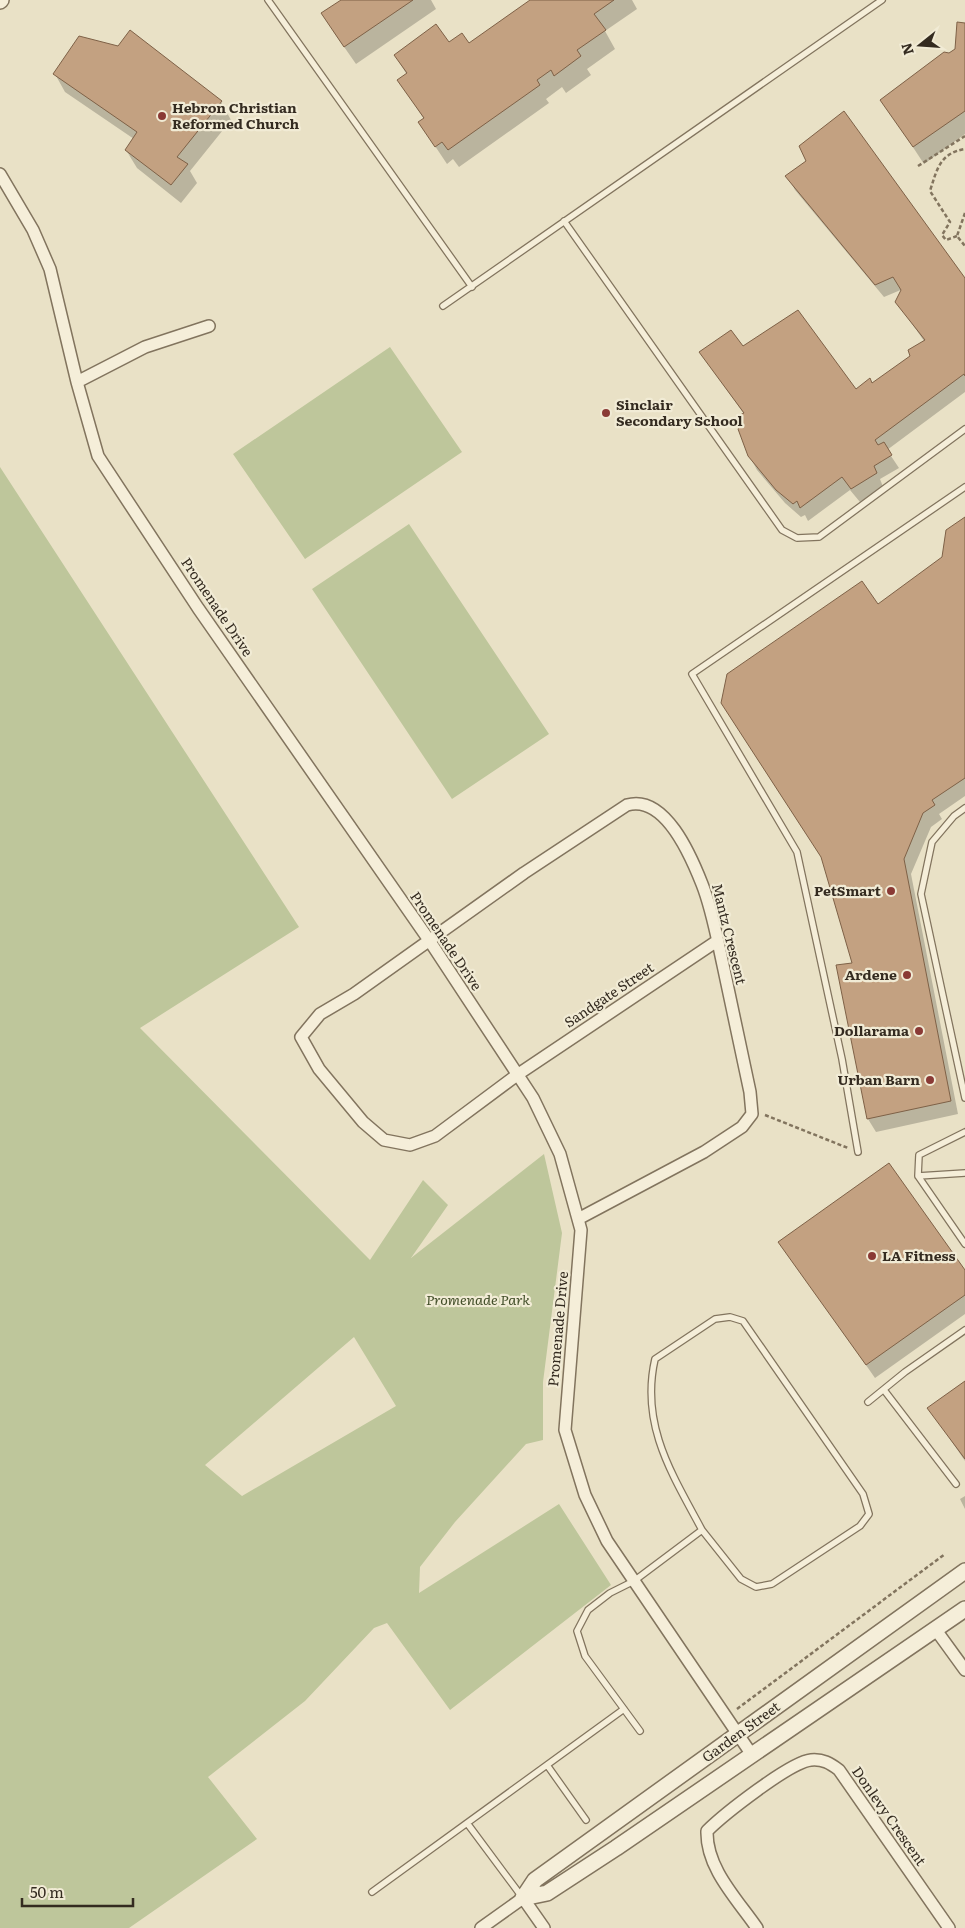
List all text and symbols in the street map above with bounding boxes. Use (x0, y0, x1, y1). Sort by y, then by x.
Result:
north arrow (895, 20, 945, 70)
text: N (895, 40, 918, 58)
place label: Hebron Christian Reformed Church (172, 97, 300, 133)
marker: Hebron Christian Reformed Church (156, 110, 168, 122)
place label: Sinclair Secondary School (616, 394, 743, 430)
marker: Sinclair Secondary School (600, 407, 612, 419)
street label: Promenade Drive (177, 553, 258, 660)
place label: PetSmart (814, 880, 882, 900)
street label: Mantz Crescent (708, 881, 752, 987)
marker: PetSmart (885, 885, 897, 897)
street label: Promenade Drive (406, 887, 487, 994)
street label: Sandgate Street (560, 957, 657, 1032)
place label: Ardene (845, 964, 897, 984)
marker: Ardene (901, 969, 913, 981)
place label: Dollarama (834, 1020, 910, 1040)
marker: Dollarama (913, 1025, 925, 1037)
place label: Urban Barn (838, 1069, 920, 1089)
marker: Urban Barn (924, 1074, 936, 1086)
place label: LA Fitness (882, 1245, 956, 1265)
marker: LA Fitness (866, 1250, 878, 1262)
street label: Promenade Drive (542, 1270, 572, 1387)
park label: Promenade Park (426, 1289, 530, 1309)
street label: Garden Street (697, 1696, 784, 1766)
street label: Donlevy Crescent (848, 1762, 932, 1869)
scale bar (22, 1876, 134, 1908)
text: 50 m (30, 1880, 64, 1903)

